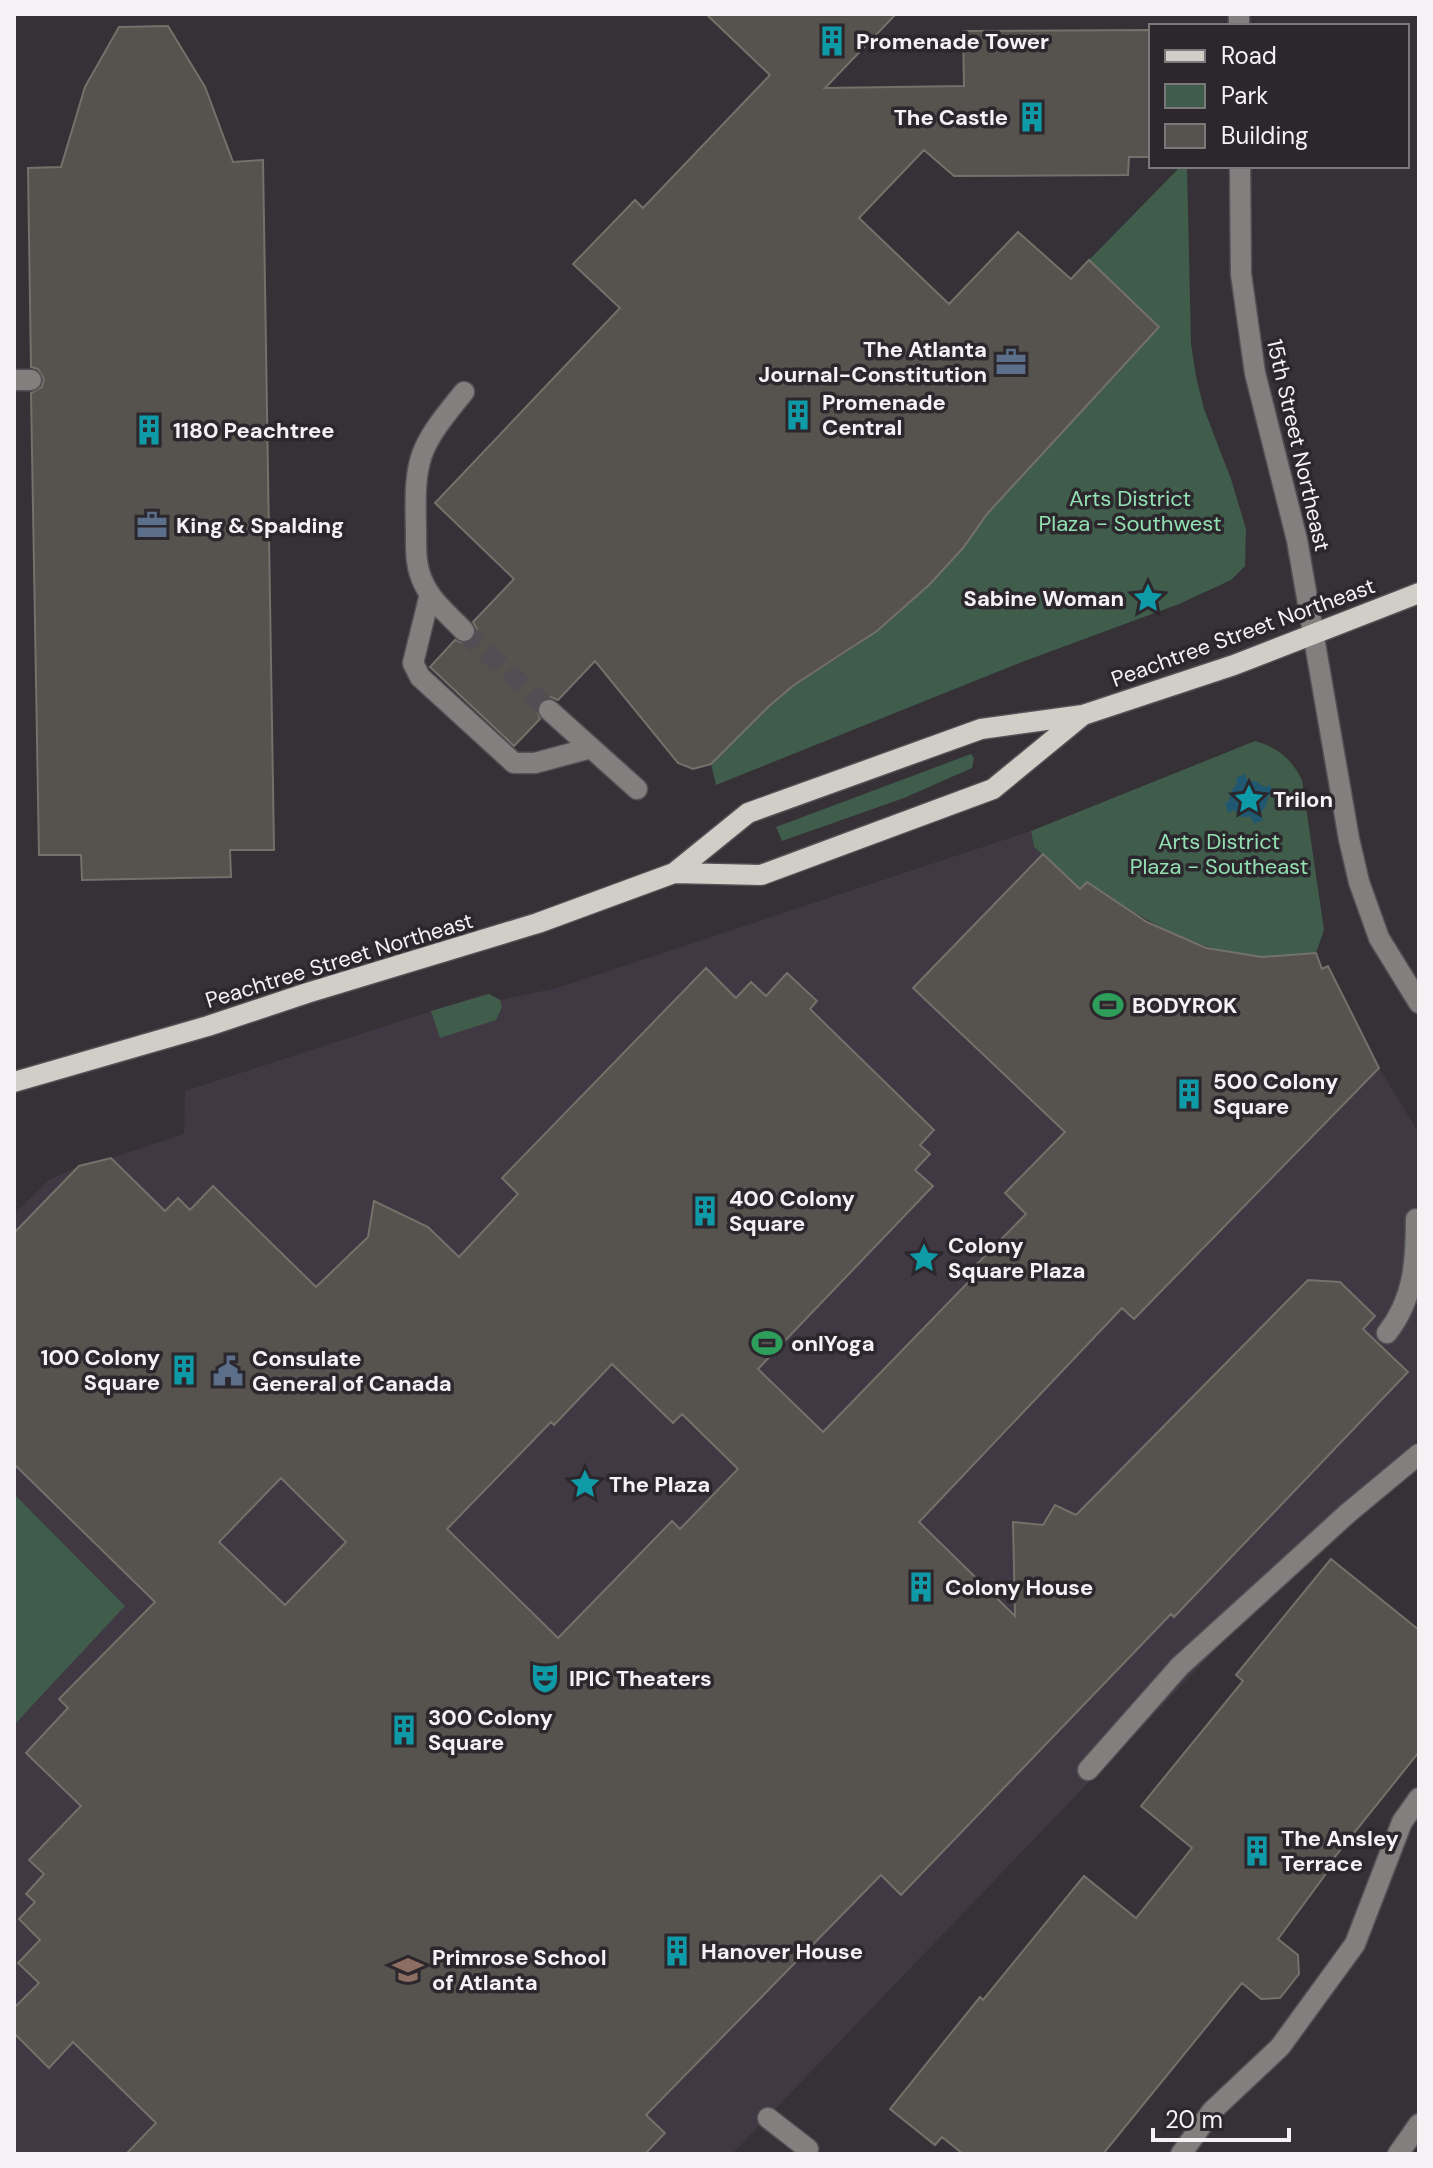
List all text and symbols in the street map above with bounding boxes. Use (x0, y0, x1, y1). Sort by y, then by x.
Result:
building icon: Promenade Tower (815, 24, 849, 58)
legend (1149, 24, 1409, 168)
place label: Promenade Tower (856, 27, 1049, 56)
text: Road (1221, 40, 1277, 71)
text: Park (1221, 80, 1268, 111)
building icon: The Castle (1015, 100, 1049, 134)
place label: The Castle (894, 103, 1008, 132)
text: Building (1221, 120, 1308, 151)
place label: The Atlanta Journal-Constitution (758, 335, 987, 389)
street label: 15th Street Northeast (1260, 336, 1337, 554)
office icon: The Atlanta Journal-Constitution (994, 345, 1028, 379)
place label: Promenade Central (822, 388, 946, 442)
building icon: Promenade Central (781, 398, 815, 432)
building icon: 1180 Peachtree (132, 413, 166, 447)
place label: 1180 Peachtree (173, 416, 335, 445)
park label: Arts District Plaza - Southwest (1038, 484, 1222, 538)
office icon: King & Spalding (135, 508, 169, 542)
place label: King & Spalding (176, 511, 344, 540)
street label: Peachtree Street Northeast (1107, 571, 1379, 694)
place icon: Sabine Woman (1131, 581, 1165, 615)
place label: Sabine Woman (964, 584, 1124, 613)
place icon: Trilon (1232, 782, 1266, 816)
place label: Trilon (1273, 785, 1333, 814)
park label: Arts District Plaza - Southeast (1130, 827, 1308, 881)
street label: Peachtree Street Northeast (202, 906, 477, 1015)
sports icon: BODYROK (1091, 988, 1125, 1022)
place label: BODYROK (1132, 991, 1237, 1020)
place label: 500 Colony Square (1213, 1067, 1338, 1121)
building icon: 500 Colony Square (1172, 1077, 1206, 1111)
place label: 400 Colony Square (729, 1184, 855, 1238)
building icon: 400 Colony Square (688, 1194, 722, 1228)
place label: Colony Square Plaza (948, 1231, 1085, 1285)
place icon: Colony Square Plaza (907, 1241, 941, 1275)
sports icon: onlYoga (750, 1326, 784, 1360)
place label: onlYoga (791, 1329, 875, 1358)
place label: 100 Colony Square (40, 1343, 160, 1397)
place label: Consulate General of Canada (252, 1344, 452, 1398)
building icon: 100 Colony Square (167, 1353, 201, 1387)
public building icon: Consulate General of Canada (211, 1354, 245, 1388)
place icon: The Plaza (568, 1467, 602, 1501)
place label: The Plaza (609, 1470, 710, 1499)
building icon: Colony House (904, 1570, 938, 1604)
place label: Colony House (945, 1573, 1093, 1602)
theatre icon: IPIC Theaters (528, 1661, 562, 1695)
place label: IPIC Theaters (569, 1664, 712, 1693)
place label: 300 Colony Square (428, 1703, 553, 1757)
building icon: 300 Colony Square (387, 1713, 421, 1747)
place label: The Ansley Terrace (1281, 1824, 1399, 1878)
building icon: The Ansley Terrace (1240, 1834, 1274, 1868)
building icon: Hanover House (660, 1934, 694, 1968)
place label: Hanover House (701, 1937, 863, 1966)
place label: Primrose School of Atlanta (432, 1943, 607, 1997)
school or university icon: Primrose School of Atlanta (391, 1953, 425, 1987)
scale bar (1153, 2092, 1289, 2142)
text: 20 m (1165, 2104, 1223, 2135)

